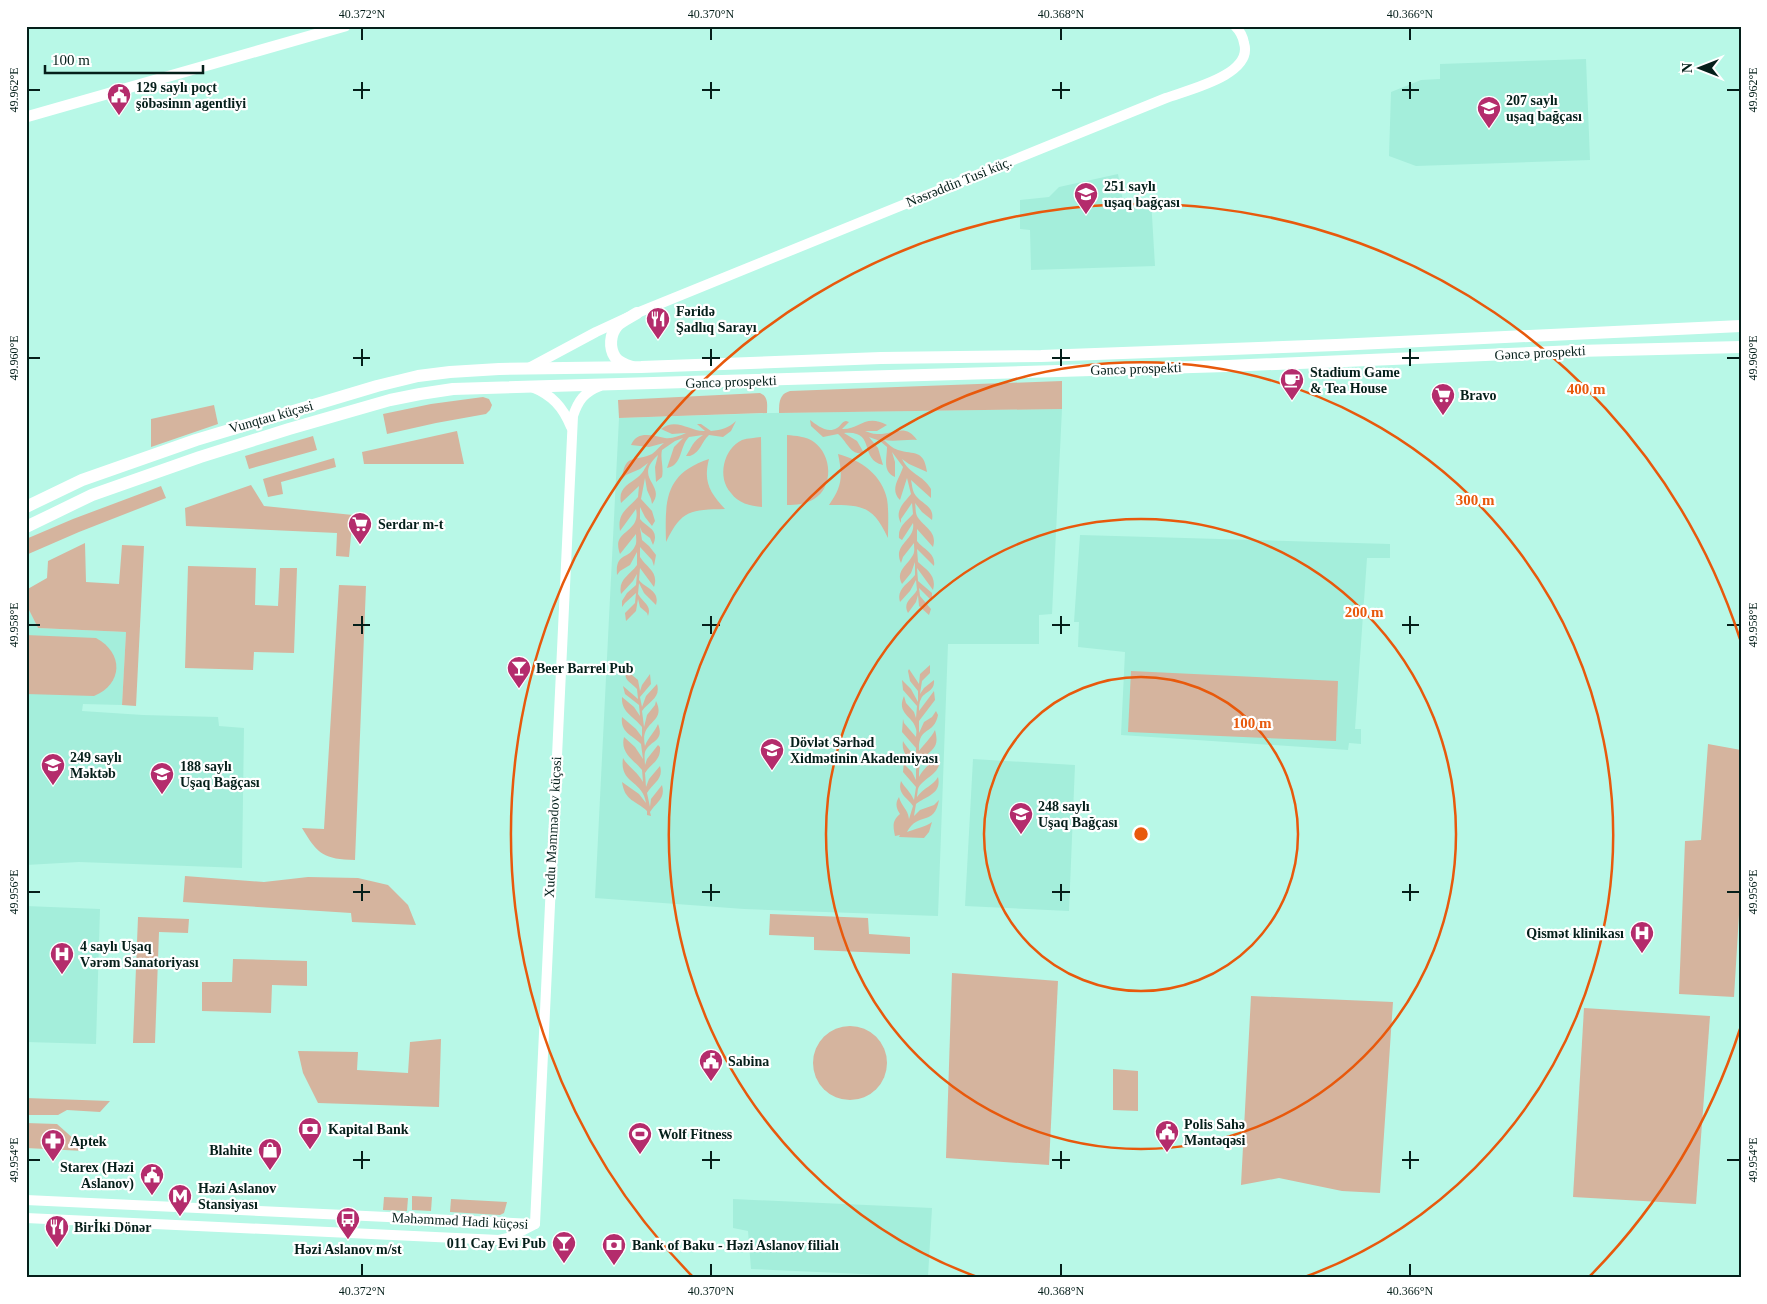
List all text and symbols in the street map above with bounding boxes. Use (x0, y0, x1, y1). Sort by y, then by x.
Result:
text: 40.372°N (339, 7, 386, 21)
text: 40.370°N (688, 7, 735, 21)
text: 40.368°N (1038, 7, 1085, 21)
text: 40.366°N (1387, 7, 1434, 21)
scale bar (45, 42, 202, 74)
north arrow (1674, 42, 1724, 92)
text: 100 m (52, 52, 90, 68)
text: N (1680, 63, 1695, 73)
text: 49.962°E (7, 67, 21, 113)
text: 49.962°E (1746, 67, 1760, 113)
place label: 129 saylı poçt şöbəsinın agentliyi (136, 80, 246, 111)
public building icon: 129 saylı poçt şöbəsinın agentliyi (106, 82, 132, 116)
place label: 207 saylı uşaq bağçası (1506, 93, 1582, 124)
school or university icon: 207 saylı uşaq bağçası (1476, 95, 1502, 129)
street label: Nəsrəddin Tusi küç. (904, 154, 1014, 210)
place label: 251 saylı uşaq bağçası (1104, 179, 1180, 210)
school or university icon: 251 saylı uşaq bağçası (1073, 181, 1099, 215)
place label: Fəridə Şadlıq Sarayı (676, 304, 757, 335)
restaurant icon: Fəridə Şadlıq Sarayı (645, 306, 671, 340)
text: 49.960°E (7, 335, 21, 381)
text: 49.960°E (1746, 335, 1760, 381)
street label: Gəncə prospekti (1494, 343, 1586, 363)
street label: Gəncə prospekti (1090, 360, 1182, 378)
place label: Stadium Game & Tea House (1310, 365, 1400, 396)
cafe icon: Stadium Game & Tea House (1279, 367, 1305, 401)
street label: Gəncə prospekti (685, 373, 777, 391)
text: 400 m (1567, 381, 1606, 397)
supermarket icon: Bravo (1430, 382, 1456, 416)
place label: Bravo (1460, 388, 1497, 403)
street label: Vunqtau küçəsi (227, 398, 315, 436)
text: 300 m (1456, 492, 1495, 508)
supermarket icon: Serdar m-t (347, 511, 373, 545)
place label: Serdar m-t (378, 517, 444, 532)
text: 49.958°E (7, 602, 21, 648)
text: 49.958°E (1746, 602, 1760, 648)
text: 200 m (1345, 604, 1384, 620)
bar icon: Beer Barrel Pub (506, 655, 532, 689)
place label: Beer Barrel Pub (536, 661, 634, 676)
text: 100 m (1233, 715, 1272, 731)
place label: Dövlət Sərhəd Xidmətinin Akademiyası (790, 735, 938, 766)
school or university icon: Dövlət Sərhəd Xidmətinin Akademiyası (759, 737, 785, 771)
place label: 249 saylı Məktəb (70, 750, 122, 781)
school or university icon: 249 saylı Məktəb (40, 752, 66, 786)
street label: Xudu Məmmədov küçəsi (542, 756, 564, 898)
place label: 188 saylı Uşaq Bağçası (180, 759, 260, 790)
school or university icon: 188 saylı Uşaq Bağçası (149, 761, 175, 795)
place label: 248 saylı Uşaq Bağçası (1038, 799, 1118, 830)
school or university icon: 248 saylı Uşaq Bağçası (1008, 801, 1034, 835)
centre of rings (1132, 825, 1150, 843)
text: 49.956°E (7, 869, 21, 915)
text: 49.956°E (1746, 869, 1760, 915)
hospital icon: Qismət klinikası (1629, 920, 1655, 954)
place label: Qismət klinikası (1526, 926, 1624, 941)
place label: 4 saylı Uşaq Vərəm Sanatoriyası (80, 939, 199, 970)
hospital icon: 4 saylı Uşaq Vərəm Sanatoriyası (49, 941, 75, 975)
public building icon: Sabina (698, 1048, 724, 1082)
place label: Sabina (728, 1054, 769, 1069)
bank icon: Kapital Bank (297, 1116, 323, 1150)
place label: Polis Sahə Məntəqəsi (1184, 1117, 1246, 1148)
public building icon: Polis Sahə Məntəqəsi (1154, 1119, 1180, 1153)
sports icon: Wolf Fitness (627, 1121, 653, 1155)
place label: Kapital Bank (328, 1122, 409, 1137)
place label: Wolf Fitness (658, 1127, 733, 1142)
pharmacy icon: Aptek (40, 1128, 66, 1162)
place label: Aptek (70, 1134, 107, 1149)
text: 49.954°E (7, 1137, 21, 1183)
shop icon: Blahite (257, 1137, 283, 1171)
text: 49.954°E (1746, 1137, 1760, 1183)
place label: Blahite (209, 1143, 252, 1158)
place label: Starex (Həzi Aslanov) (60, 1160, 134, 1192)
public building icon: Starex (Həzi Aslanov) (139, 1162, 165, 1196)
place label: Həzi Aslanov Stansiyası (198, 1181, 276, 1212)
metro station icon: Həzi Aslanov Stansiyası (167, 1183, 193, 1217)
bus stop icon: Həzi Aslanov m/st (335, 1206, 361, 1240)
street label: Məhəmməd Hadi küçəsi (391, 1210, 529, 1232)
restaurant icon: Birİki Dönər (44, 1214, 70, 1248)
place label: Birİki Dönər (74, 1219, 151, 1235)
bar icon: 011 Cay Evi Pub (551, 1230, 577, 1264)
bank icon: Bank of Baku - Həzi Aslanov filialı (601, 1232, 627, 1266)
place label: 011 Cay Evi Pub (447, 1236, 546, 1251)
place label: Bank of Baku - Həzi Aslanov filialı (632, 1238, 839, 1253)
place label: Həzi Aslanov m/st (294, 1242, 402, 1257)
text: 40.372°N (339, 1284, 386, 1298)
text: 40.370°N (688, 1284, 735, 1298)
text: 40.368°N (1038, 1284, 1085, 1298)
text: 40.366°N (1387, 1284, 1434, 1298)

